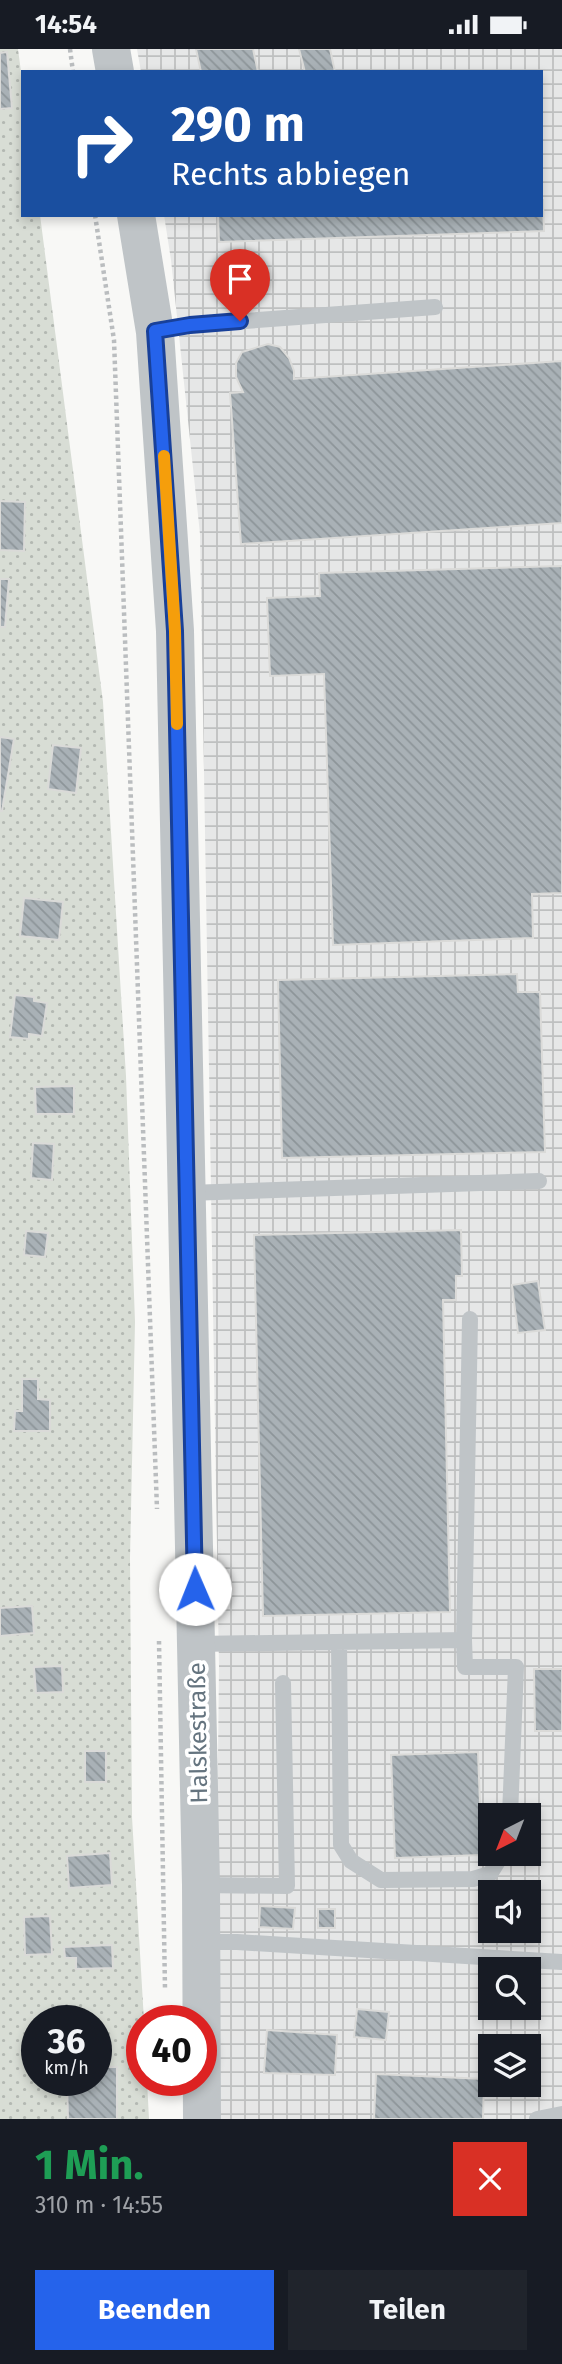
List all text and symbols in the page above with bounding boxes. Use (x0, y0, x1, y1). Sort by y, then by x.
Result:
text: 14:54 (35, 9, 97, 40)
text: 290 m (171, 95, 305, 154)
icon: right (56, 98, 147, 189)
text: Rechts abbiegen (171, 155, 411, 193)
pin (210, 249, 270, 321)
icon: arrive (221, 260, 259, 298)
position arrow (158, 1552, 232, 1626)
street label: Halskestraße (183, 1662, 213, 1804)
north arrow (478, 1803, 541, 1865)
map controls (478, 1803, 541, 2097)
button: sound (478, 1880, 541, 1943)
button: search (478, 1957, 541, 2020)
speed limit sign: 40 (126, 2005, 217, 2096)
text: 36 (48, 2020, 85, 2062)
button: layers (478, 2034, 541, 2097)
text: km/h (44, 2057, 89, 2079)
text: 1 Min. (35, 2140, 144, 2190)
button: close (453, 2142, 527, 2216)
text: 310 m · 14:55 (35, 2191, 163, 2219)
button: Beenden (35, 2270, 274, 2350)
button: Teilen (288, 2270, 527, 2350)

